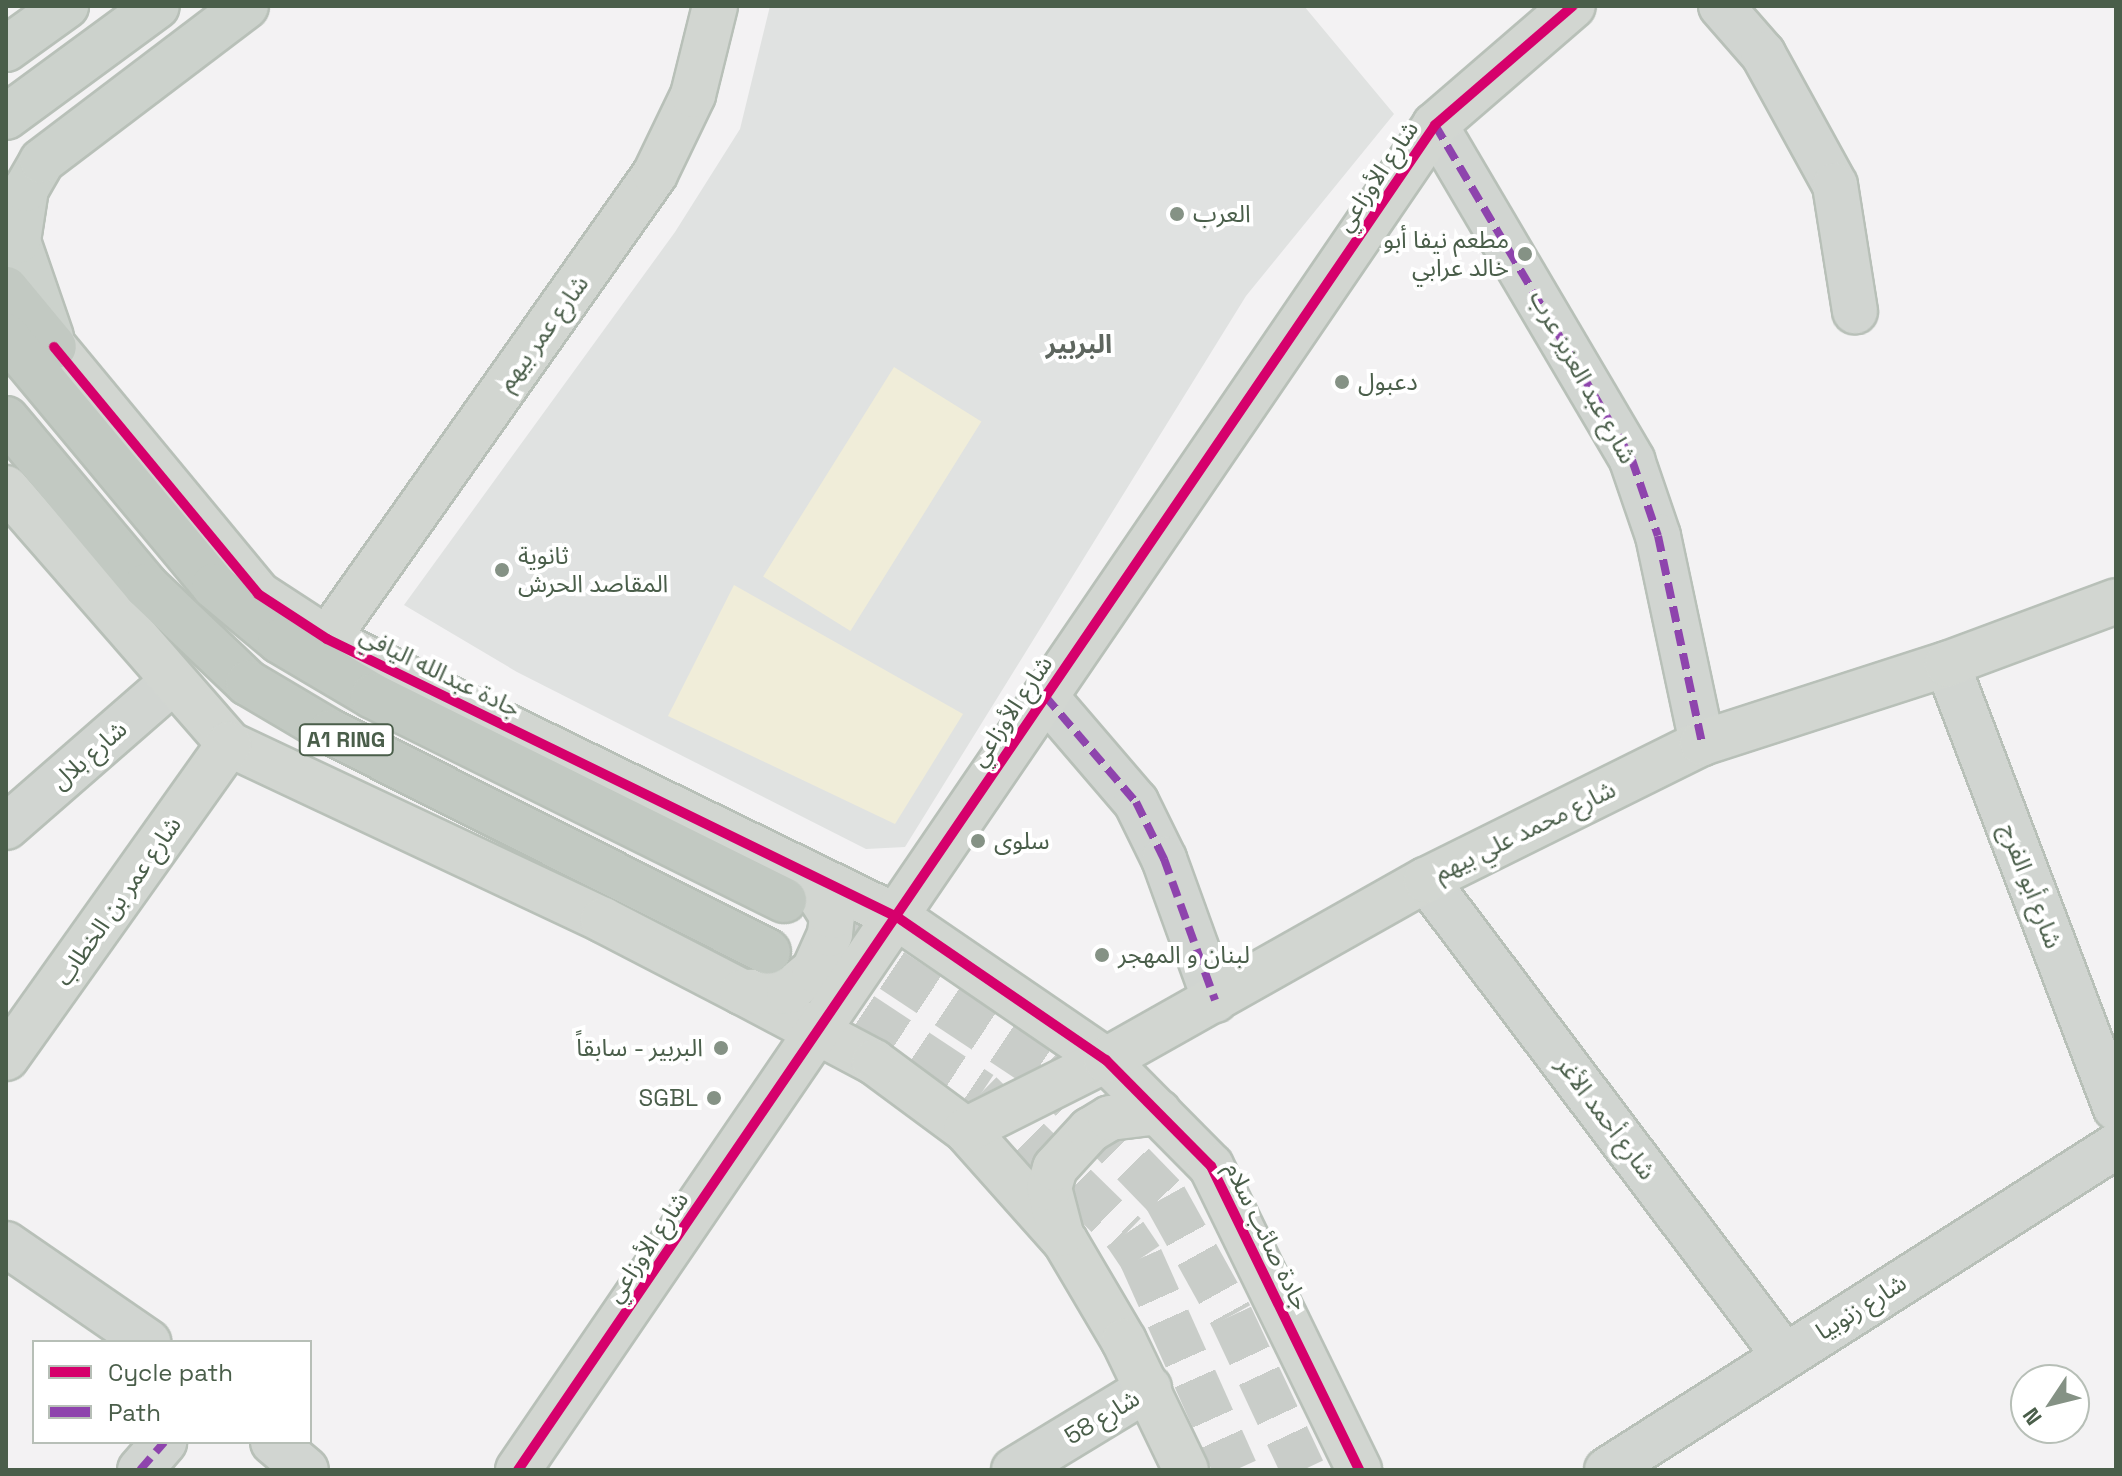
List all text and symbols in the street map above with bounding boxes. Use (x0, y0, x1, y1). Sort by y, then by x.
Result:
street label: شارع الأوزاعي (1330, 115, 1424, 237)
place label: العرب (1193, 200, 1251, 228)
marker: العرب (1168, 205, 1186, 223)
place label: مطعم نيفا أبو خالد عرابي (1383, 226, 1509, 282)
marker: مطعم نيفا أبو خالد عرابي (1516, 245, 1534, 263)
street label: شارع عمر بيهم (491, 270, 595, 396)
street label: شارع عبد العزيز عرب (1523, 285, 1643, 469)
district label: البربير (1046, 329, 1112, 361)
place label: دعبول (1358, 368, 1418, 396)
marker: دعبول (1333, 373, 1351, 391)
place label: ثانوية المقاصد الحرش (518, 542, 668, 598)
marker: ثانوية المقاصد الحرش (493, 561, 511, 579)
street label: جادة عبدالله اليافي (355, 621, 525, 723)
street label: شارع الأوزاعي (964, 650, 1058, 772)
street label: شارع بلال (45, 714, 133, 796)
road number: A1 RING (298, 722, 394, 758)
street label: شارع محمد علي بيهم (1430, 775, 1620, 887)
street label: شارع عمر بن الخطاب (49, 811, 187, 991)
street label: شارع أبو الفرج (1994, 820, 2068, 952)
place label: سلوى (994, 827, 1050, 855)
marker: سلوى (969, 832, 987, 850)
place label: لبنان و المهجر (1118, 941, 1250, 969)
marker: لبنان و المهجر (1093, 946, 1111, 964)
place label: البربير - سابقاً (575, 1034, 703, 1062)
marker: البربير - سابقاً (710, 1037, 732, 1059)
street label: شارع أحمد الأغر (1550, 1051, 1662, 1185)
place label: SGBL (638, 1084, 698, 1112)
marker: SGBL (705, 1089, 723, 1107)
street label: جادة صائب سلام (1219, 1157, 1315, 1315)
street label: شارع الأوزاعي (600, 1186, 694, 1308)
street label: شارع زنوبيا (1810, 1268, 1912, 1346)
legend (32, 1340, 312, 1444)
text: Cycle path (108, 1357, 233, 1388)
north arrow (2010, 1364, 2090, 1444)
street label: شارع 58 (1059, 1383, 1145, 1451)
text: Path (108, 1397, 161, 1428)
text: N (2016, 1403, 2048, 1431)

